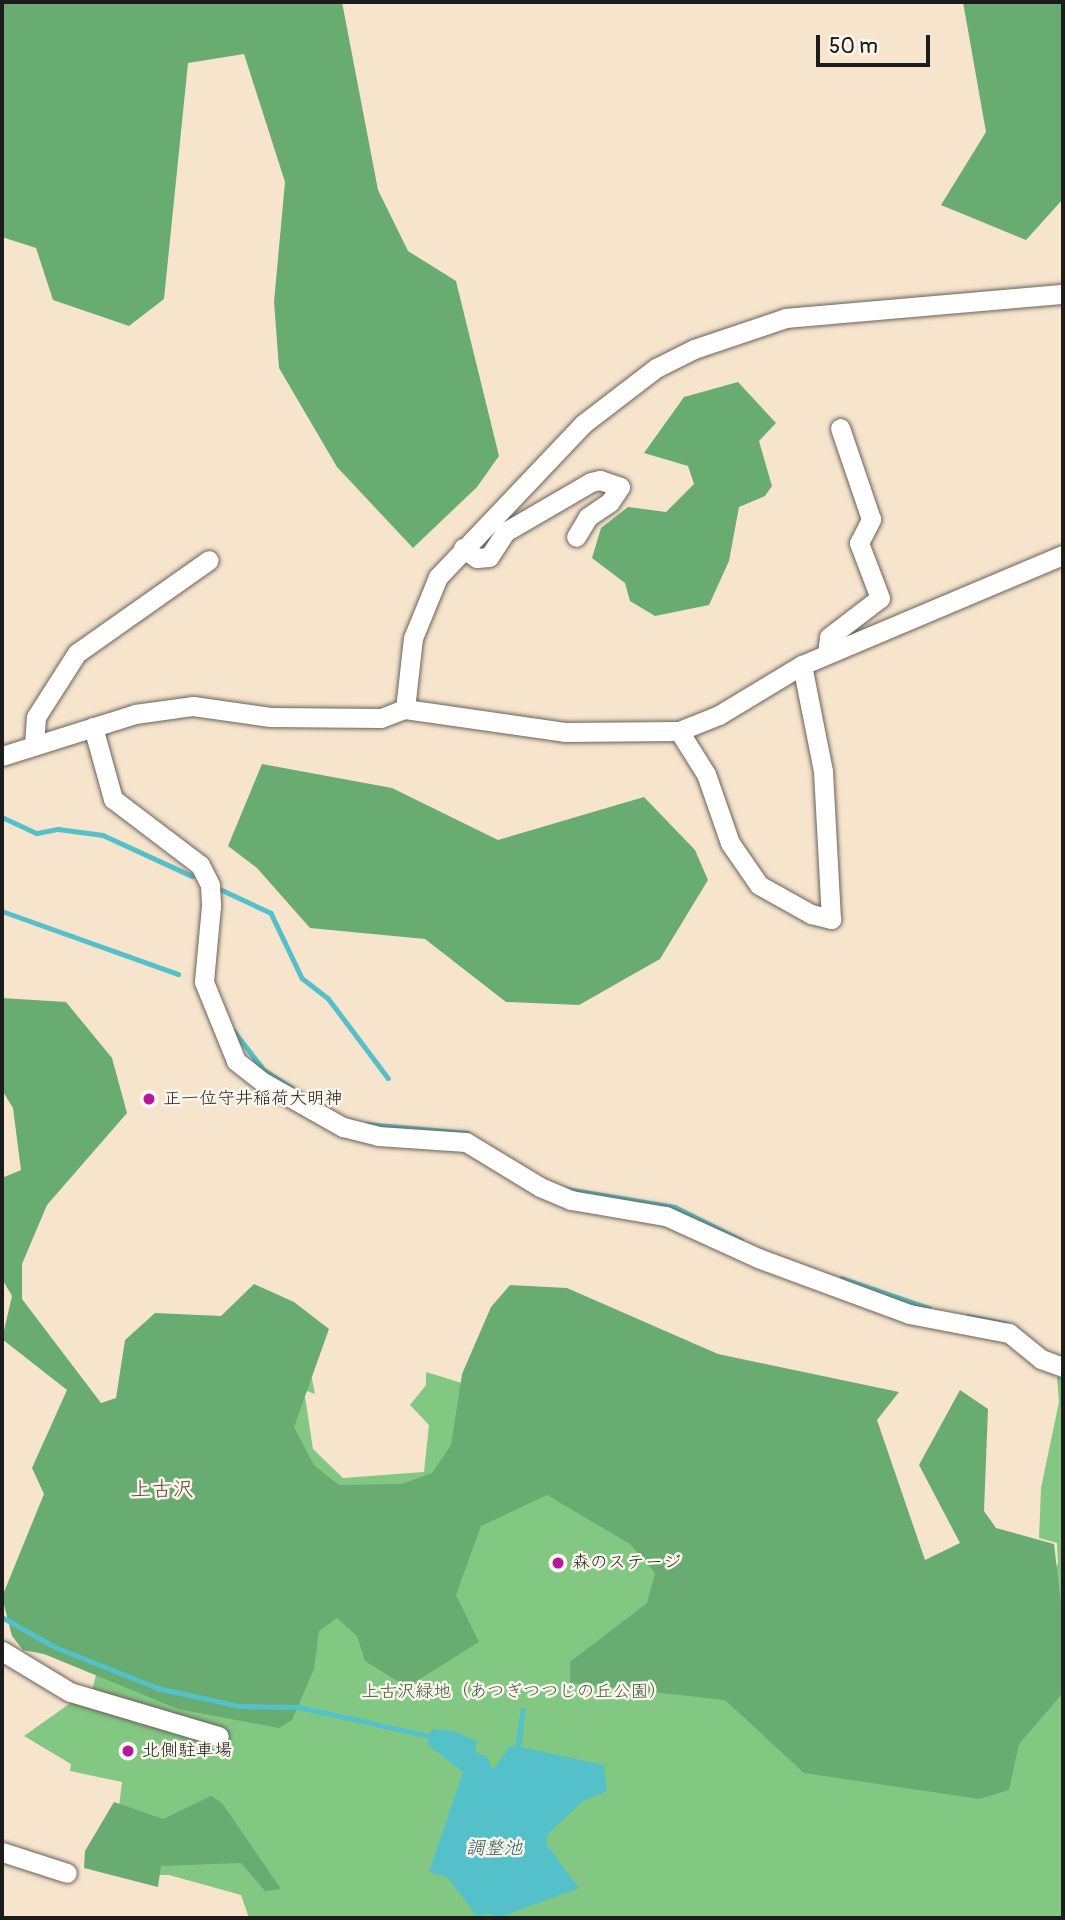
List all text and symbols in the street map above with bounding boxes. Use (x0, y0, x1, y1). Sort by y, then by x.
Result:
scale bar (820, 21, 934, 65)
text: 50 m (829, 33, 878, 60)
place label: 正一位守井稲荷大明神 (163, 1088, 343, 1110)
marker: 正一位守井稲荷大明神 (141, 1091, 157, 1107)
district label: 上古沢 (131, 1477, 193, 1503)
place label: 森のステージ (572, 1552, 680, 1574)
marker: 森のステージ (550, 1555, 566, 1571)
park label: 上古沢緑地（あつぎつつじの丘公園） (361, 1681, 667, 1703)
place label: 北側駐車場 (142, 1740, 232, 1762)
marker: 北側駐車場 (120, 1743, 136, 1759)
water label: 調整池 (466, 1838, 522, 1860)

